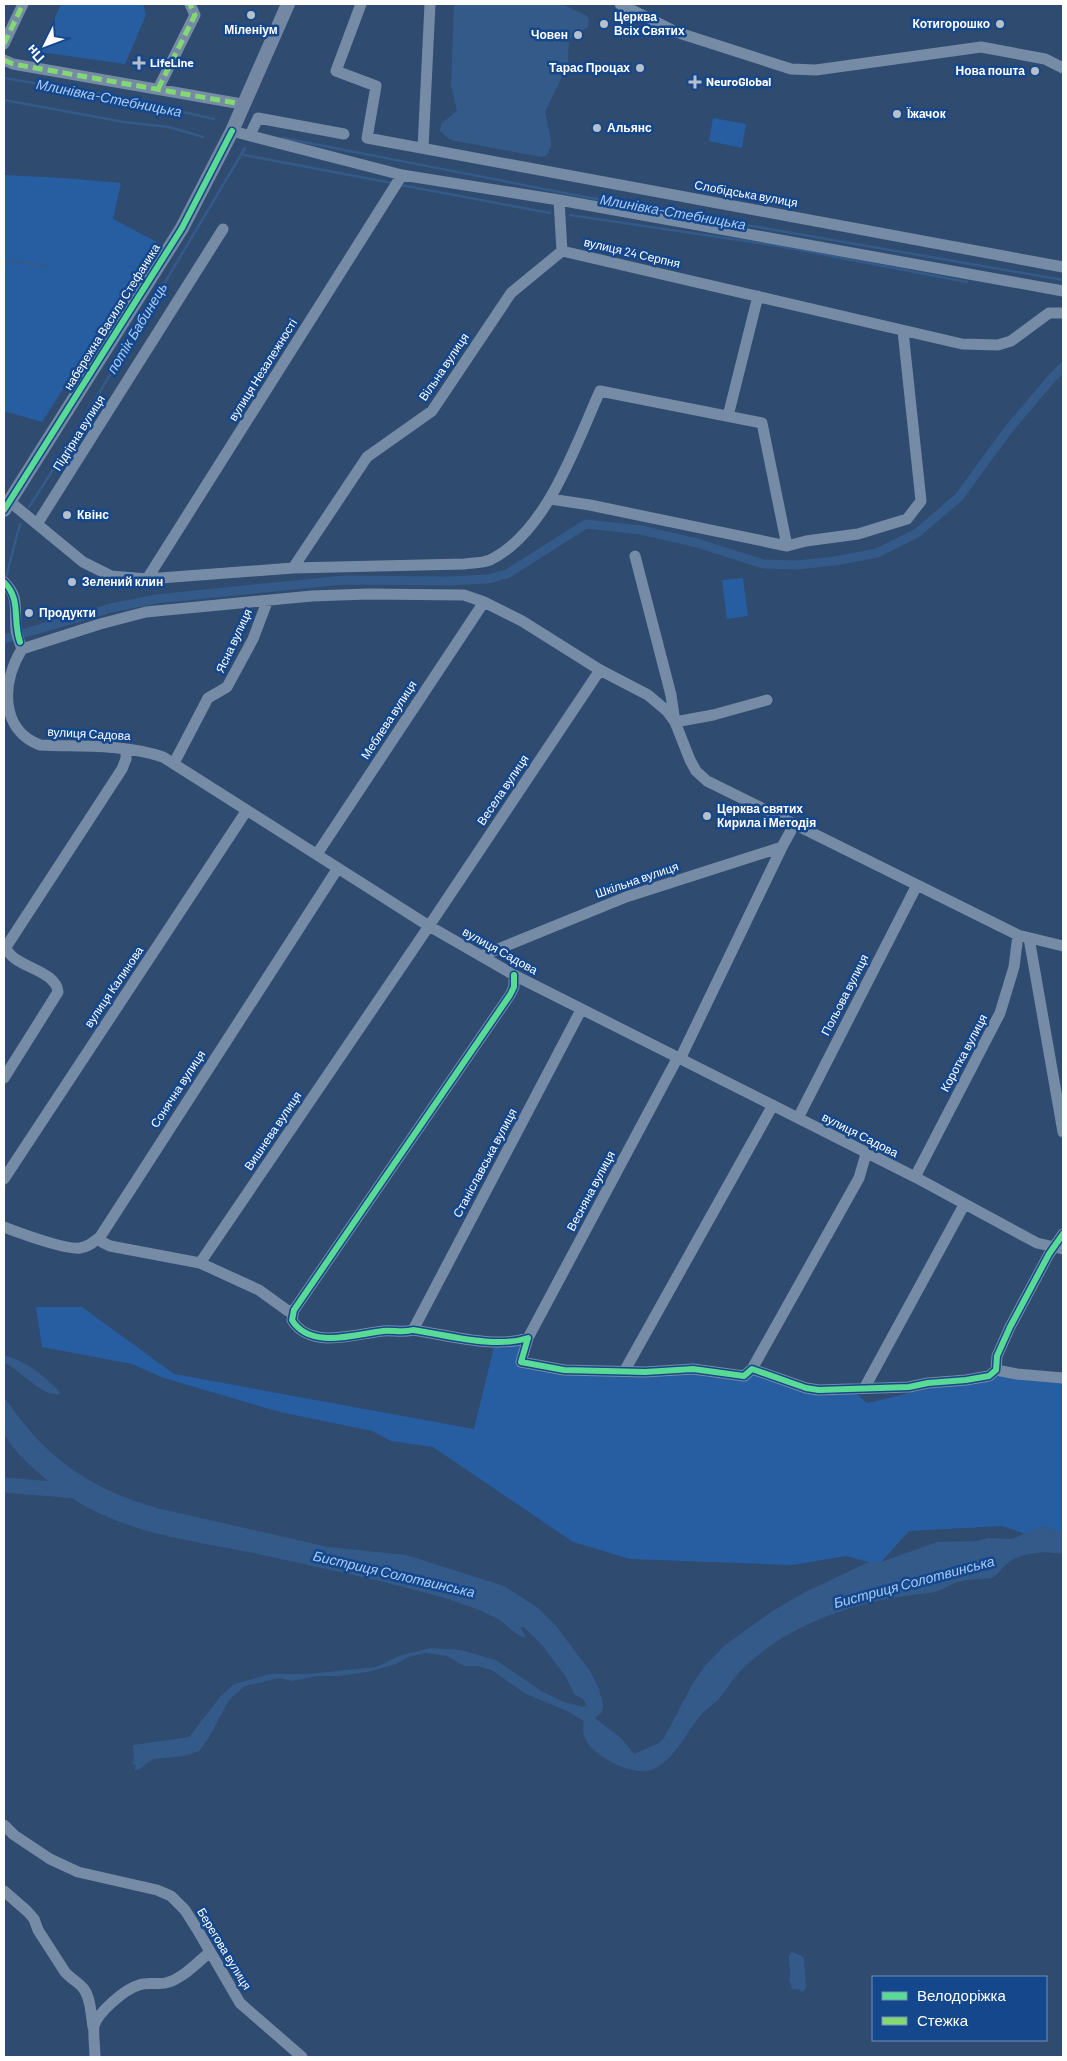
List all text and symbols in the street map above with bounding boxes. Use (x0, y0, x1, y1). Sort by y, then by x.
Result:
marker: Міленіум (245, 9, 257, 21)
place label: Церква Всіх Святих (614, 9, 685, 37)
place label: Котигорошко (912, 16, 990, 31)
marker: Церква Всіх Святих (598, 18, 610, 30)
marker: Котигорошко (994, 18, 1006, 30)
north arrow (20, 20, 70, 70)
place label: Міленіум (224, 22, 278, 37)
place label: Човен (531, 27, 568, 41)
marker: Човен (572, 29, 584, 41)
text: Пн (22, 41, 47, 67)
place label: LifeLine (150, 55, 194, 69)
marker: LifeLine (132, 56, 146, 70)
place label: Тарас Процах (549, 60, 630, 75)
marker: Тарас Процах (634, 62, 646, 74)
place label: Нова пошта (956, 63, 1025, 77)
marker: Нова пошта (1029, 65, 1041, 77)
place label: NeuroGlobal (706, 74, 771, 88)
water label: Млинівка-Стебницька (35, 75, 184, 120)
marker: NeuroGlobal (688, 75, 702, 89)
place label: Їжачок (906, 106, 947, 120)
marker: Їжачок (891, 108, 903, 120)
place label: Альянс (607, 120, 652, 134)
marker: Альянс (591, 122, 603, 134)
street label: Слобідська вулиця (693, 177, 799, 210)
water label: Млинівка-Стебницька (599, 190, 748, 233)
street label: вулиця 24 Серпня (582, 234, 682, 271)
street label: набережна Василя Стефаника (60, 241, 163, 393)
water label: потік Бабинець (103, 279, 170, 376)
street label: вулиця Незалежності (225, 316, 300, 424)
street label: Вільна вулиця (415, 330, 472, 403)
street label: Підгірна вулиця (49, 392, 108, 473)
place label: Квінс (77, 507, 109, 521)
marker: Квінс (61, 509, 73, 521)
place label: Зелений клин (82, 574, 163, 588)
marker: Зелений клин (66, 576, 78, 588)
place label: Продукти (39, 605, 96, 620)
street label: Ясна вулиця (212, 606, 255, 675)
marker: Продукти (23, 607, 35, 619)
street label: Меблева вулиця (358, 678, 420, 762)
street label: вулиця Садова (47, 724, 131, 743)
street label: Весела вулиця (473, 752, 532, 828)
place label: Церква святих Кирила і Методія (717, 801, 816, 830)
marker: Церква святих Кирила і Методія (701, 810, 713, 822)
street label: Шкільна вулиця (593, 858, 680, 901)
street label: вулиця Садова (460, 924, 541, 977)
street label: вулиця Калинова (81, 943, 147, 1030)
street label: Польова вулиця (818, 952, 871, 1038)
street label: Коротка вулиця (937, 1011, 990, 1094)
street label: Сонячна вулиця (147, 1047, 208, 1130)
street label: Вишнева вулиця (241, 1088, 304, 1173)
street label: Станіславська вулиця (449, 1106, 520, 1220)
street label: вулиця Садова (820, 1109, 901, 1160)
street label: Весняна вулиця (563, 1148, 618, 1233)
water label: Бистриця Солотвинська (311, 1547, 477, 1600)
water label: Бистриця Солотвинська (832, 1552, 996, 1611)
street label: Берегова вулиця (194, 1905, 255, 1992)
legend (872, 1976, 1047, 2041)
text: Велодоріжка (917, 1986, 1006, 2004)
text: Стежка (917, 2011, 969, 2029)

